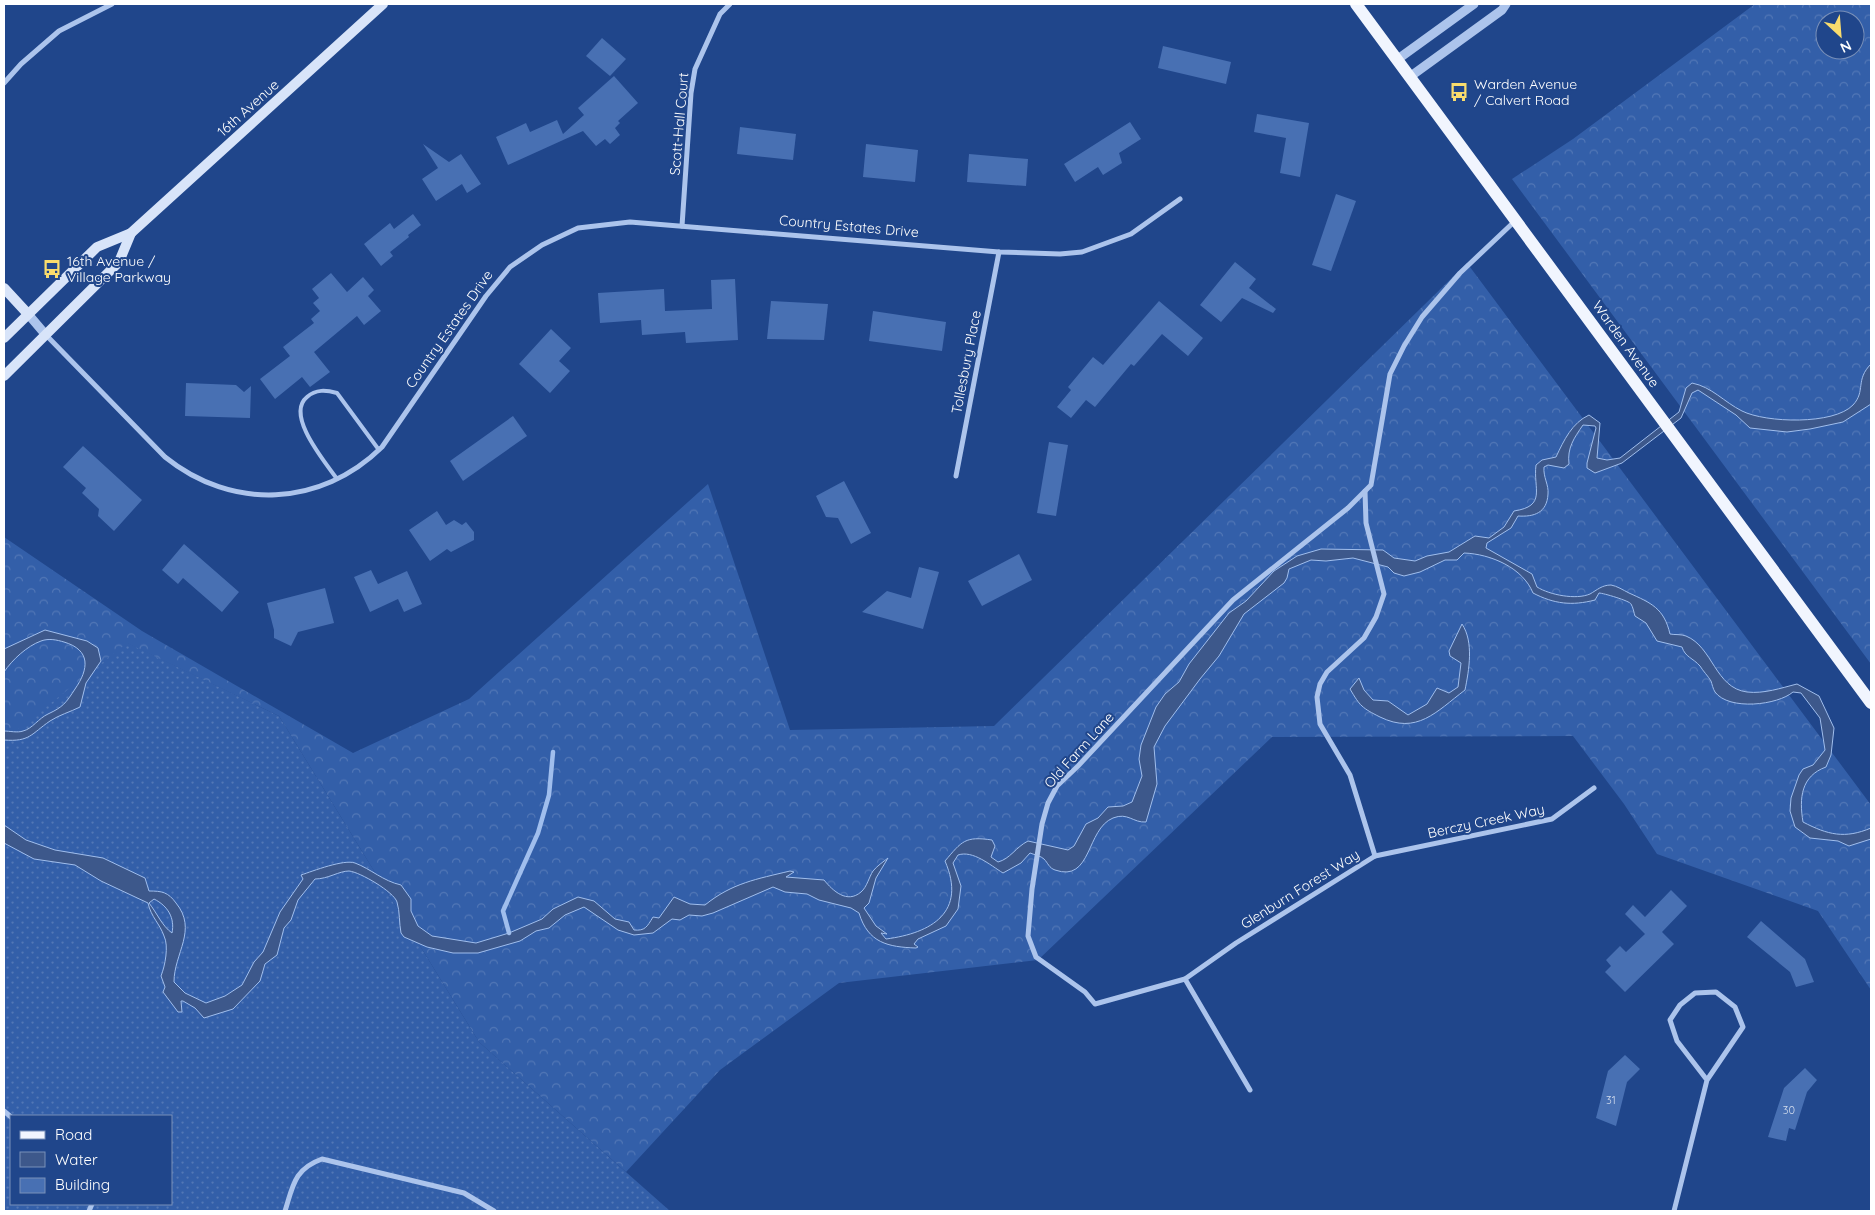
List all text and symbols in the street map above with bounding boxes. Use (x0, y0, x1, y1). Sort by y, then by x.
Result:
north arrow (1815, 10, 1865, 60)
text: N (1837, 36, 1854, 57)
street label: Scott-Hall Court (666, 72, 692, 176)
street label: 16th Avenue (213, 75, 283, 140)
place label: Warden Avenue / Calvert Road (1474, 75, 1577, 109)
bus stop icon: Warden Avenue / Calvert Road (1448, 81, 1470, 103)
street label: Country Estates Drive (778, 211, 920, 241)
place label: 16th Avenue / Village Parkway (67, 252, 171, 286)
bus stop icon: 16th Avenue / Village Parkway (41, 258, 63, 280)
street label: Country Estates Drive (401, 266, 497, 392)
street label: Warden Avenue (1588, 297, 1664, 391)
street label: Tollesbury Place (947, 309, 985, 415)
street label: Old Farm Lane (1040, 708, 1118, 792)
street label: Berczy Creek Way (1426, 800, 1546, 842)
street label: Glenburn Forest Way (1237, 845, 1363, 933)
house number: 31 (1606, 1093, 1616, 1107)
house number: 30 (1783, 1103, 1795, 1117)
legend (10, 1115, 172, 1205)
text: Road (55, 1125, 92, 1144)
text: Water (55, 1150, 98, 1169)
text: Building (55, 1175, 110, 1194)

